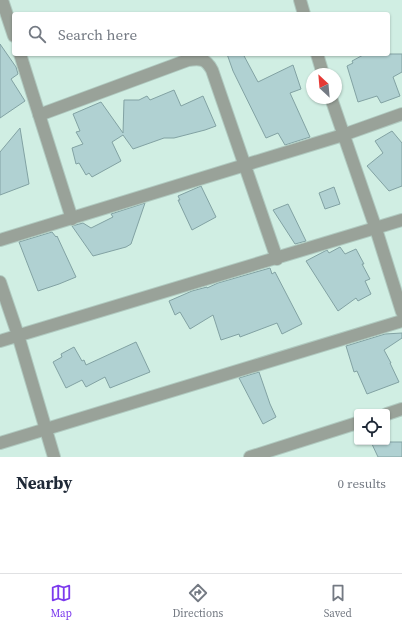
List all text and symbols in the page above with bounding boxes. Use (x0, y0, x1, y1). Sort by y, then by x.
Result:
search box (12, 12, 390, 56)
icon: search (26, 23, 48, 45)
text: Search here (58, 24, 137, 45)
north arrow (306, 68, 342, 104)
map controls (354, 409, 390, 445)
button: locate (354, 409, 390, 445)
text: Nearby (16, 471, 72, 495)
text: 0 results (338, 475, 386, 492)
tab: Map (50, 582, 72, 621)
tab: Directions (172, 582, 223, 621)
tab: Saved (324, 582, 352, 621)

